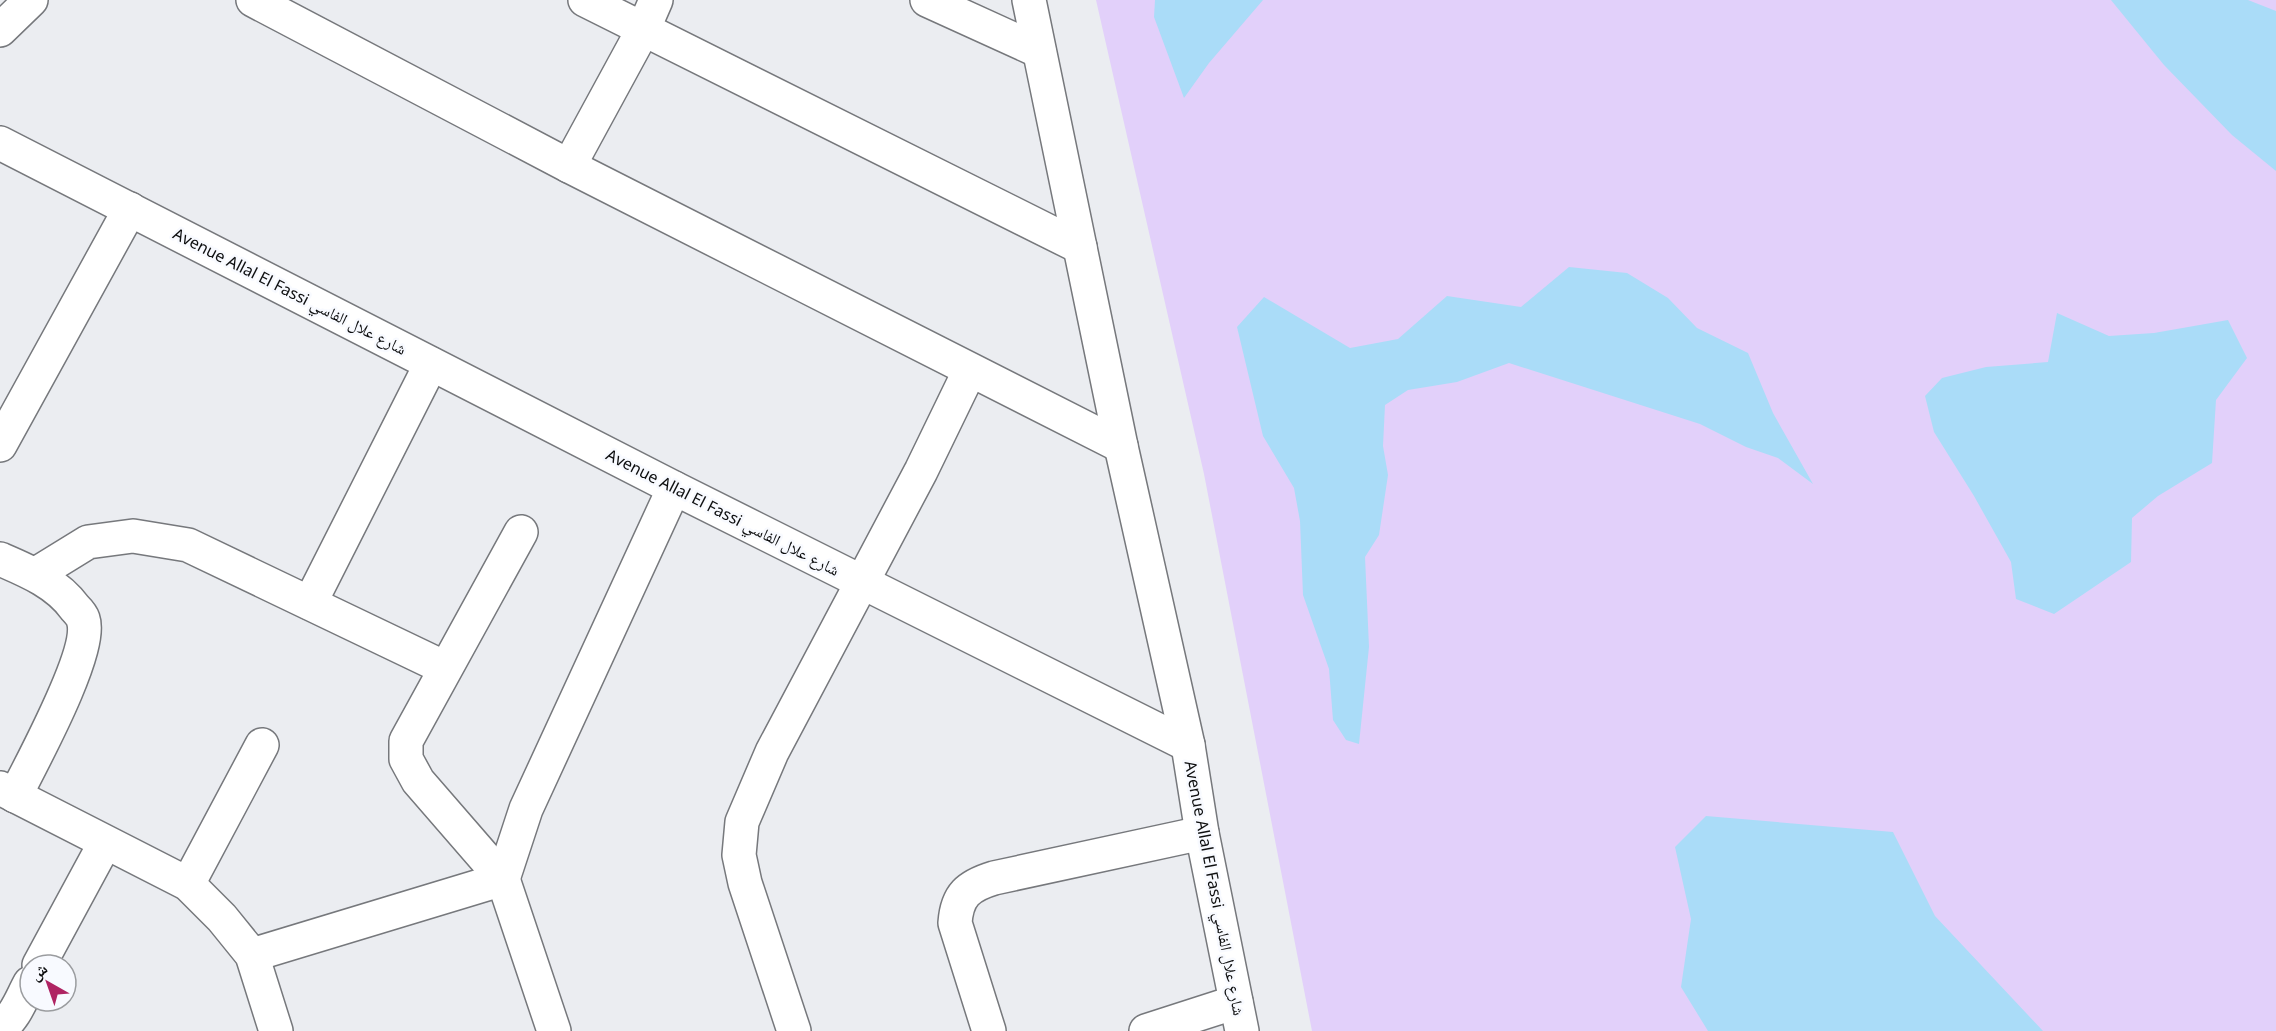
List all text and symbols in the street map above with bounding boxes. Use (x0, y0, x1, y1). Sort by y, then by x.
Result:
street label: Avenue Allal El Fassi شارع علال الفاسي (169, 222, 410, 361)
street label: Avenue Allal El Fassi شارع علال الفاسي (602, 443, 843, 582)
street label: Avenue Allal El Fassi شارع علال الفاسي (1177, 759, 1251, 1018)
north arrow (18, 953, 78, 1013)
text: ش (25, 958, 52, 985)

